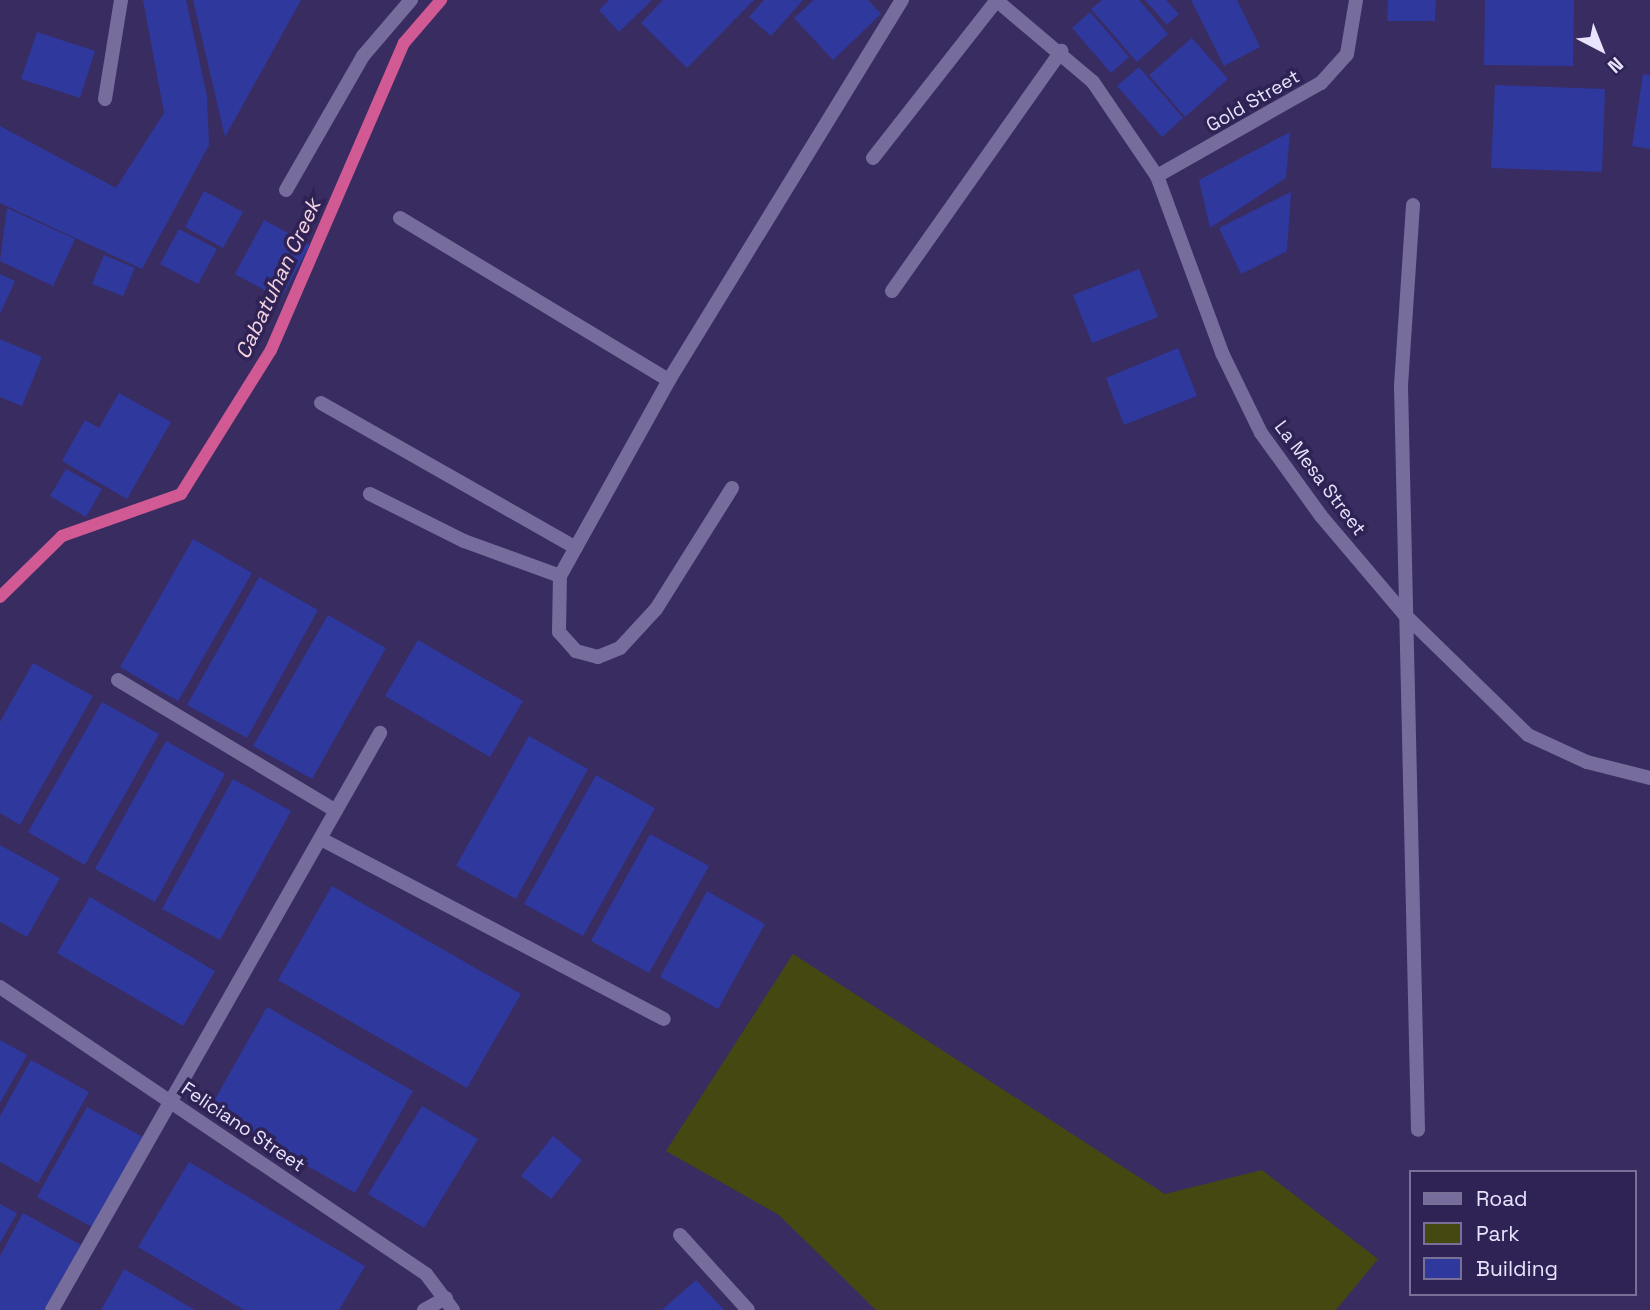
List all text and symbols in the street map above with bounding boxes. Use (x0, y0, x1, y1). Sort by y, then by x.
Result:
north arrow (1566, 14, 1636, 84)
text: N (1602, 51, 1628, 79)
street label: Gold Street (1202, 65, 1304, 137)
water label: Cabatuhan Creek (230, 195, 326, 363)
street label: La Mesa Street (1269, 416, 1371, 540)
street label: Feliciano Street (177, 1077, 309, 1177)
legend (1408, 1170, 1636, 1296)
text: Road (1476, 1185, 1528, 1212)
text: Park (1476, 1220, 1520, 1247)
text: Building (1476, 1255, 1558, 1282)

